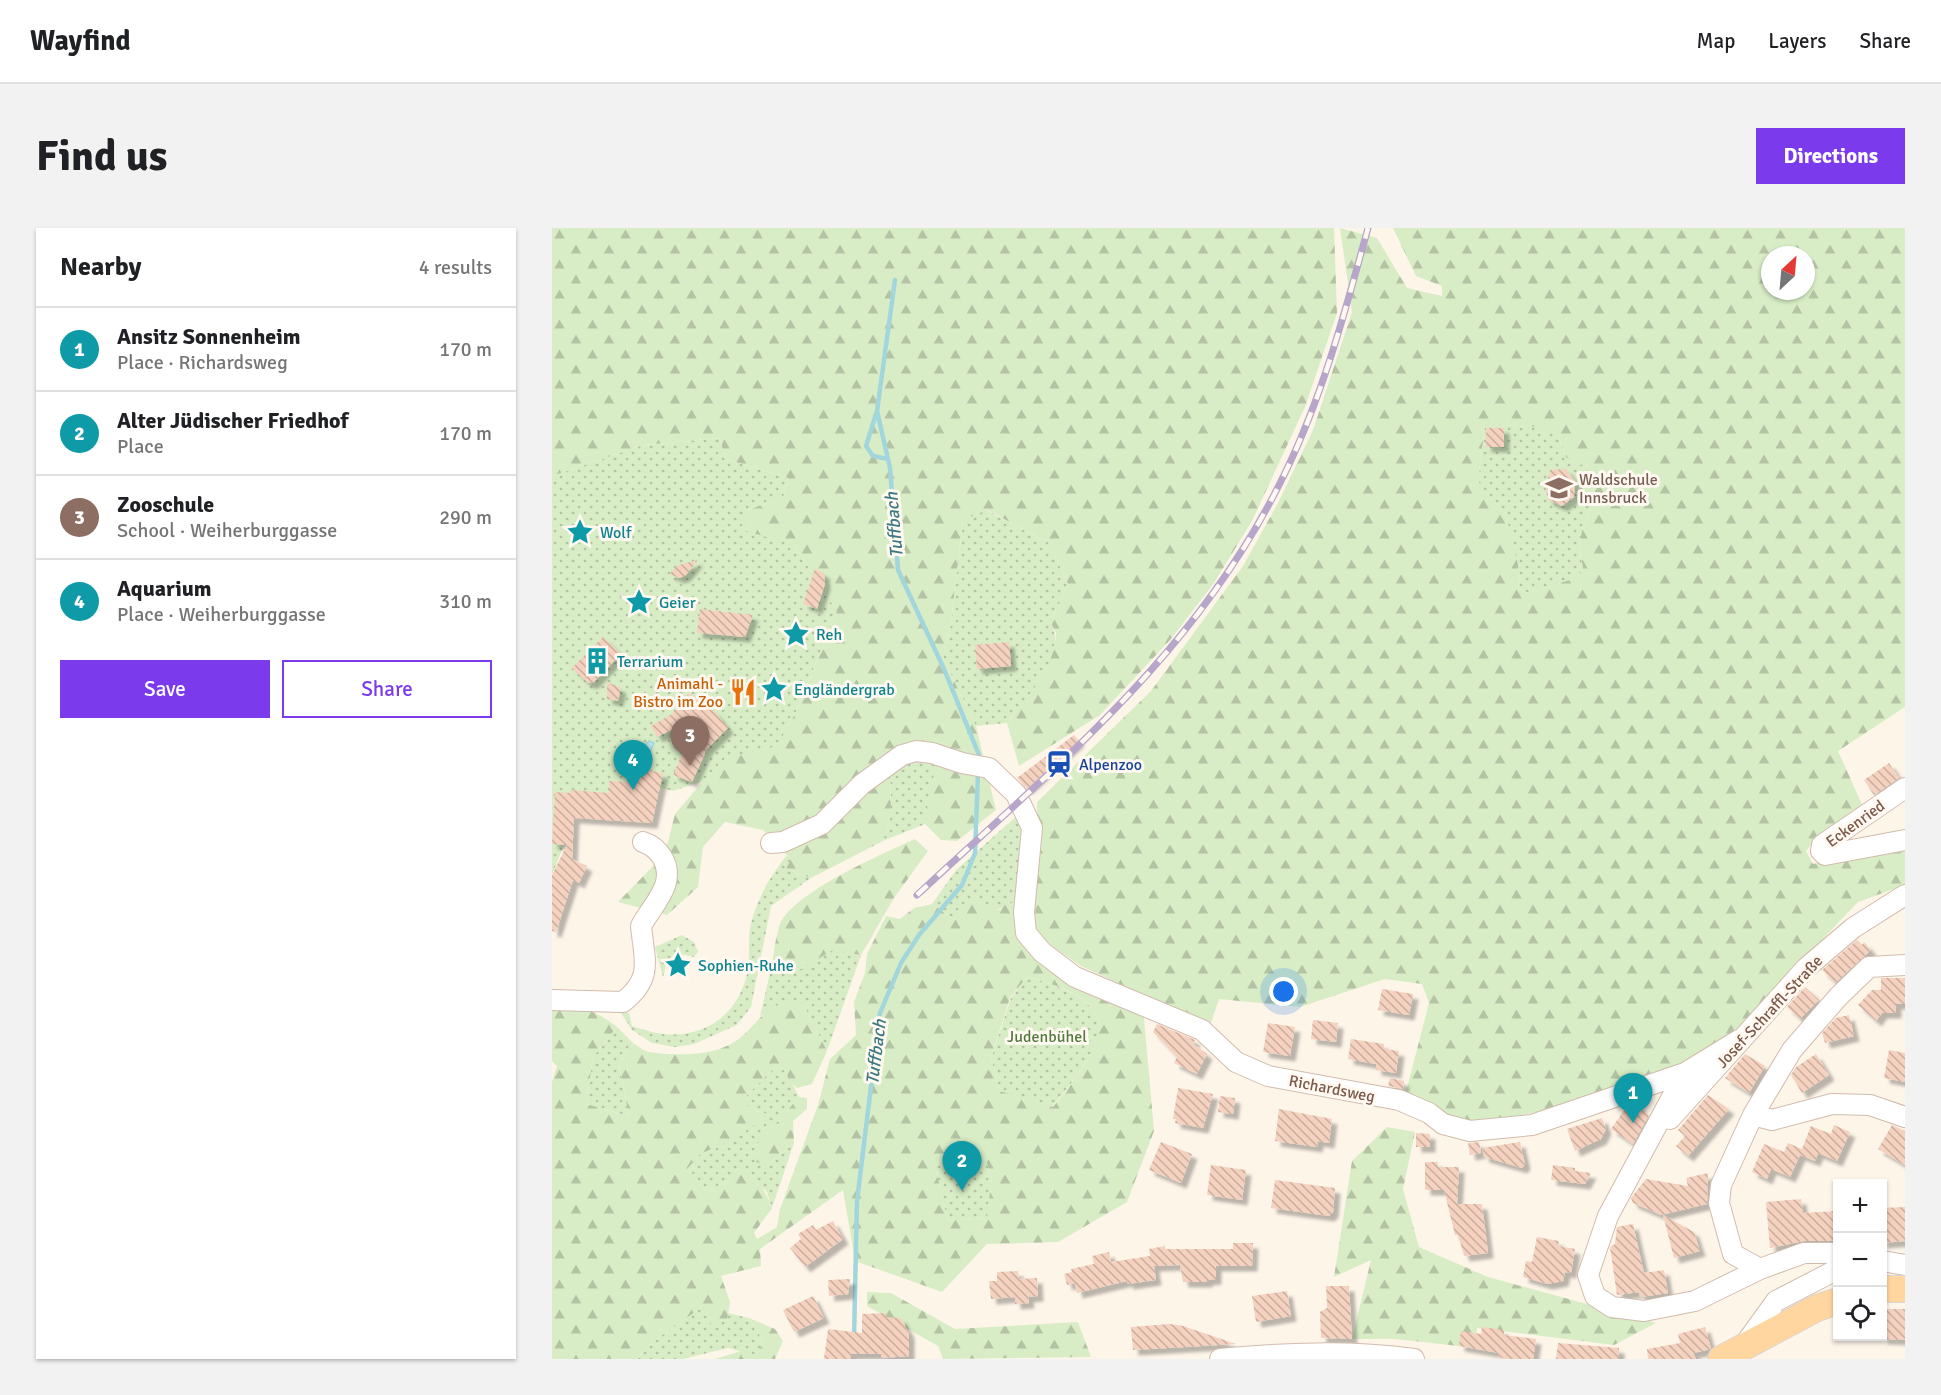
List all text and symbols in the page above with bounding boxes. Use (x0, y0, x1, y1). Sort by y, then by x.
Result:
text: Wayfind (30, 24, 131, 58)
text: Map (1697, 28, 1735, 54)
text: Layers (1768, 28, 1826, 54)
text: Share (1859, 28, 1911, 54)
button: Directions (1756, 128, 1905, 184)
text: Find us (36, 131, 167, 182)
north arrow (1761, 246, 1815, 300)
text: Nearby (60, 251, 141, 283)
text: 4 results (419, 255, 492, 280)
text: Ansitz Sonnenheim (117, 323, 301, 350)
text: 1 (74, 337, 85, 362)
text: 170 m (439, 337, 492, 362)
text: Place · Richardsweg (117, 350, 288, 375)
text: Alter Jüdischer Friedhof (117, 407, 349, 434)
text: 2 (74, 421, 85, 446)
text: 170 m (439, 421, 492, 446)
text: Place (117, 434, 164, 459)
place label: Waldschule Innsbruck (1579, 470, 1658, 508)
school or university icon: Waldschule Innsbruck (1544, 473, 1574, 503)
water label: Tuffbach (880, 490, 908, 559)
text: Zooschule (117, 491, 214, 518)
text: 3 (74, 505, 85, 530)
text: 290 m (439, 505, 492, 530)
place icon: Wolf (565, 517, 595, 547)
text: School · Weiherburggasse (117, 518, 337, 543)
place label: Wolf (600, 523, 632, 543)
text: Aquarium (117, 575, 212, 602)
place icon: Geier (624, 587, 654, 617)
text: 4 (74, 589, 85, 614)
text: 310 m (439, 589, 492, 614)
place label: Geier (659, 593, 696, 613)
text: Place · Weiherburggasse (117, 602, 326, 627)
place icon: Reh (781, 619, 811, 649)
place label: Reh (816, 625, 842, 645)
building icon: Terrarium (582, 646, 612, 676)
place label: Terrarium (617, 652, 683, 672)
button: Save (60, 660, 270, 718)
button: Share (282, 660, 492, 718)
place label: Animahl - Bistro im Zoo (633, 674, 723, 712)
place icon: Engländergrab (759, 674, 789, 704)
restaurant icon: Animahl - Bistro im Zoo (728, 677, 758, 707)
place label: Engländergrab (794, 680, 895, 700)
pin: 3 (670, 716, 710, 766)
pin: 4 (614, 740, 652, 790)
station icon: Alpenzoo (1044, 749, 1074, 779)
place label: Alpenzoo (1079, 755, 1142, 775)
street label: Eckenried (1822, 796, 1889, 852)
place icon: Sophien-Ruhe (663, 950, 693, 980)
street label: Josef-Schraffl-Straße (1712, 951, 1827, 1072)
place label: Sophien-Ruhe (698, 956, 794, 976)
your location (1269, 977, 1298, 1006)
water label: Tuffbach (861, 1017, 891, 1086)
park label: Judenbühel (1007, 1027, 1087, 1047)
street label: Richardsweg (1287, 1071, 1377, 1107)
pin: 1 (1614, 1074, 1652, 1123)
pin: 2 (942, 1142, 982, 1191)
map controls (1833, 1179, 1887, 1341)
button: + (1833, 1179, 1887, 1233)
button: − (1833, 1233, 1887, 1287)
button: locate (1833, 1287, 1887, 1341)

